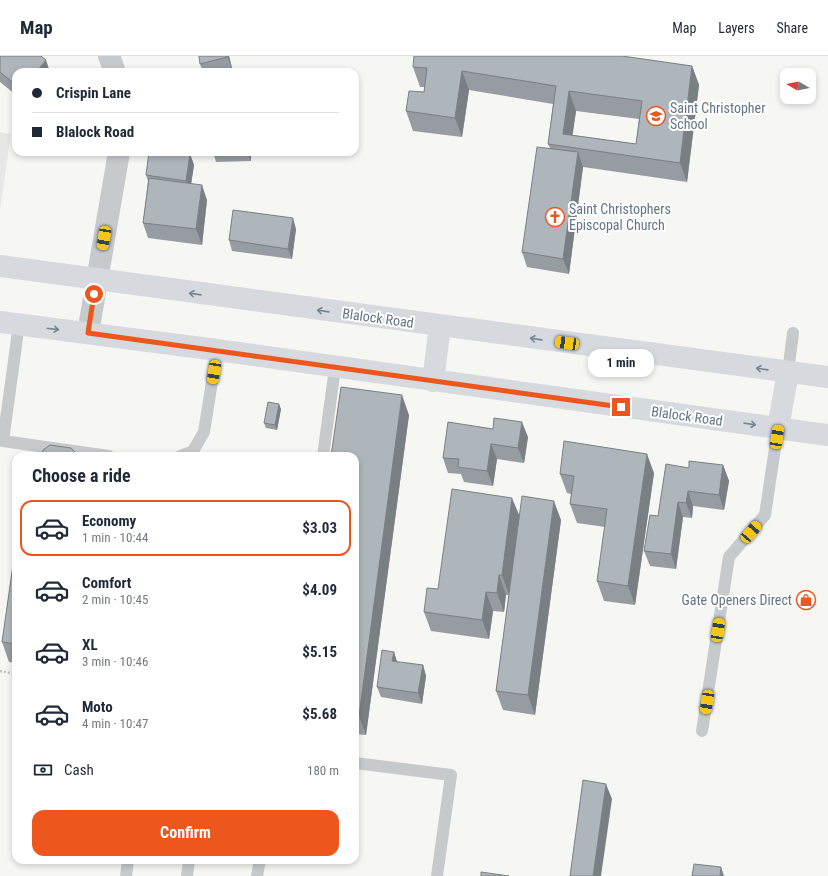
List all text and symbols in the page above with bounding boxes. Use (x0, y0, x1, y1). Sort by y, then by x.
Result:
text: Map (20, 16, 53, 39)
text: Map (672, 20, 696, 36)
text: Layers (718, 20, 755, 36)
text: Share (777, 20, 808, 36)
north arrow (780, 68, 816, 104)
map controls (780, 68, 816, 104)
text: Crispin Lane (56, 84, 131, 102)
place label: Saint Christopher School (670, 100, 765, 132)
school or university icon: Saint Christopher School (645, 105, 667, 127)
text: Blalock Road (56, 123, 134, 141)
place label: Saint Christophers Episcopal Church (569, 201, 671, 233)
church icon: Saint Christophers Episcopal Church (544, 206, 566, 228)
car (96, 225, 112, 251)
route start (85, 285, 103, 303)
one-way arrow (188, 290, 201, 298)
street label: Blalock Road (341, 305, 415, 331)
one-way arrow (317, 307, 330, 315)
one-way arrow (46, 325, 59, 333)
one-way arrow (529, 335, 542, 343)
car (554, 335, 580, 351)
callout: 1 min (588, 349, 654, 377)
text: 1 min (607, 355, 635, 370)
car (206, 359, 222, 385)
one-way arrow (756, 365, 769, 373)
route end (612, 398, 630, 416)
street label: Blalock Road (650, 403, 724, 429)
one-way arrow (743, 420, 756, 428)
car (769, 424, 785, 450)
text: Choose a ride (32, 465, 131, 486)
icon: car (34, 510, 70, 546)
text: Economy (82, 512, 136, 530)
text: $3.03 (302, 519, 337, 537)
car (739, 519, 763, 545)
text: 1 min · 10:44 (82, 530, 148, 545)
icon: car (34, 572, 70, 608)
text: Comfort (82, 574, 131, 592)
text: $4.09 (302, 581, 337, 599)
shop icon: Gate Openers Direct (795, 589, 817, 611)
text: 2 min · 10:45 (82, 592, 148, 607)
place label: Gate Openers Direct (682, 592, 792, 608)
car (710, 617, 726, 643)
icon: car (34, 634, 70, 670)
text: XL (82, 636, 98, 654)
text: $5.15 (302, 643, 337, 661)
text: 3 min · 10:46 (82, 654, 148, 669)
car (699, 689, 715, 715)
icon: car (34, 696, 70, 732)
text: Moto (82, 698, 113, 716)
text: $5.68 (302, 705, 337, 723)
text: 4 min · 10:47 (82, 716, 148, 731)
icon: cash (32, 759, 54, 781)
text: Cash (64, 761, 94, 779)
text: 180 m (307, 763, 339, 778)
button: Confirm (32, 810, 339, 856)

